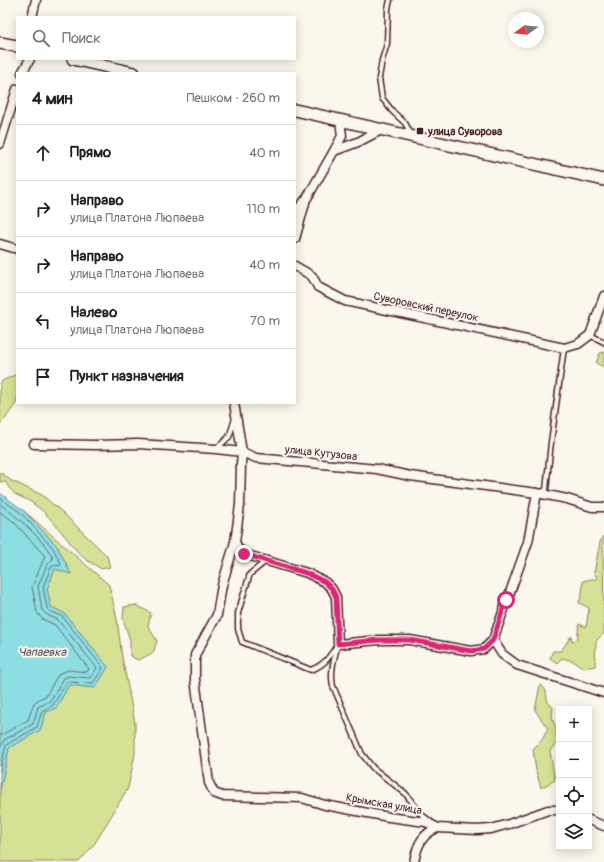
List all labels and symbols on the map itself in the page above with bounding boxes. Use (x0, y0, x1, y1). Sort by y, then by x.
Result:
north arrow (508, 12, 544, 48)
place label: улица Суворова (427, 125, 502, 138)
marker: улица Суворова (415, 126, 425, 136)
street label: Суворовский переулок (372, 290, 480, 325)
street label: улица Кутузова (283, 443, 358, 463)
route end (235, 545, 253, 563)
route start (497, 591, 515, 609)
water label: Чапаевка (18, 645, 67, 660)
street label: Крымская улица (345, 791, 423, 817)

